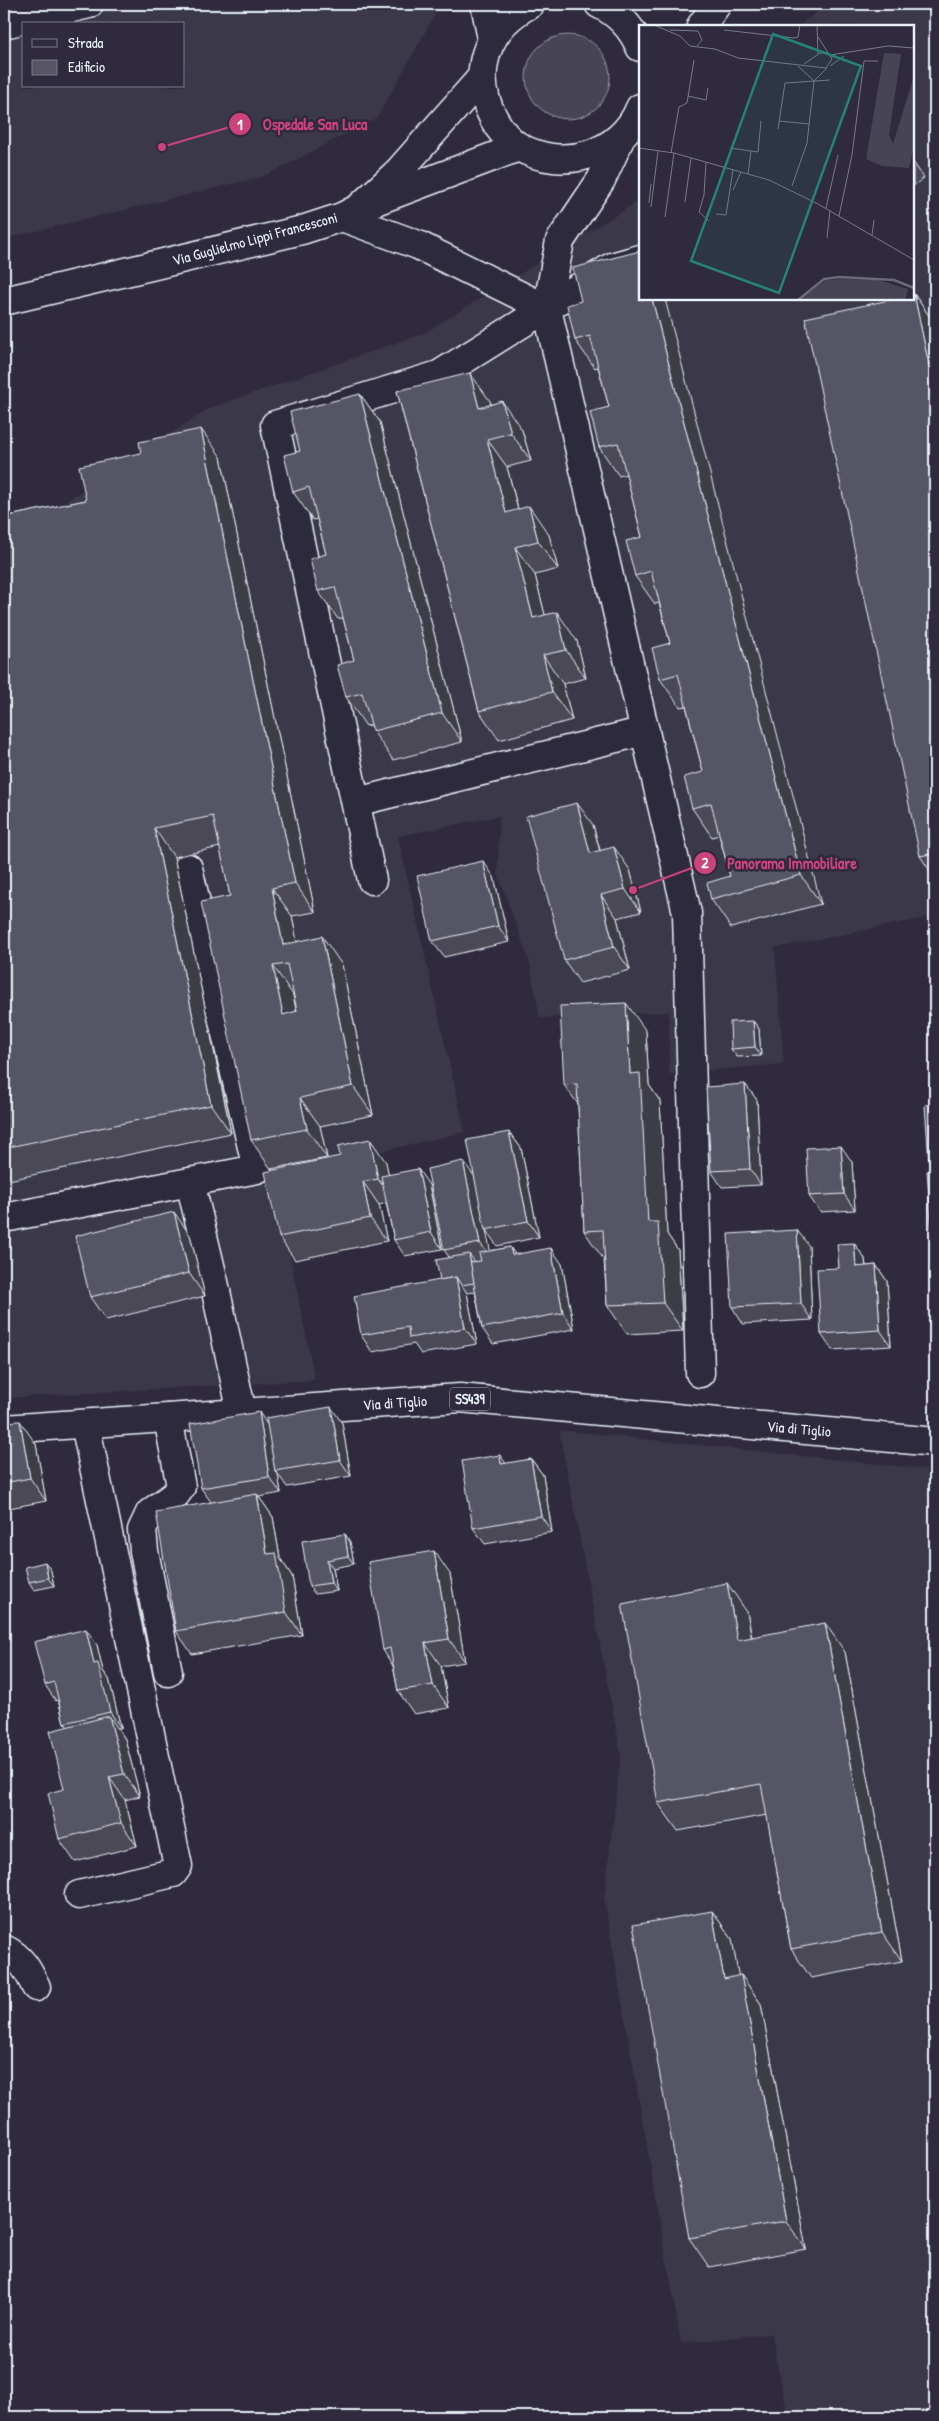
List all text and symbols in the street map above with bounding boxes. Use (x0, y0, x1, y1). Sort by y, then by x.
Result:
legend (22, 22, 185, 88)
inset map (639, 25, 914, 300)
text: Strada (68, 32, 104, 53)
text: Edificio (68, 56, 105, 77)
callout: Ospedale San Luca (227, 109, 377, 140)
text: Ospedale San Luca (263, 113, 368, 136)
text: 1 (237, 114, 243, 135)
street label: Via Guglielmo Lippi Francesconi (170, 206, 340, 271)
callout: Panorama Immobiliare (692, 848, 867, 879)
text: 2 (701, 852, 709, 873)
text: Panorama Immobiliare (727, 852, 857, 874)
road number: SS439 (450, 1388, 490, 1410)
street label: Via di Tiglio (362, 1390, 428, 1415)
street label: Via di Tiglio (766, 1415, 832, 1442)

